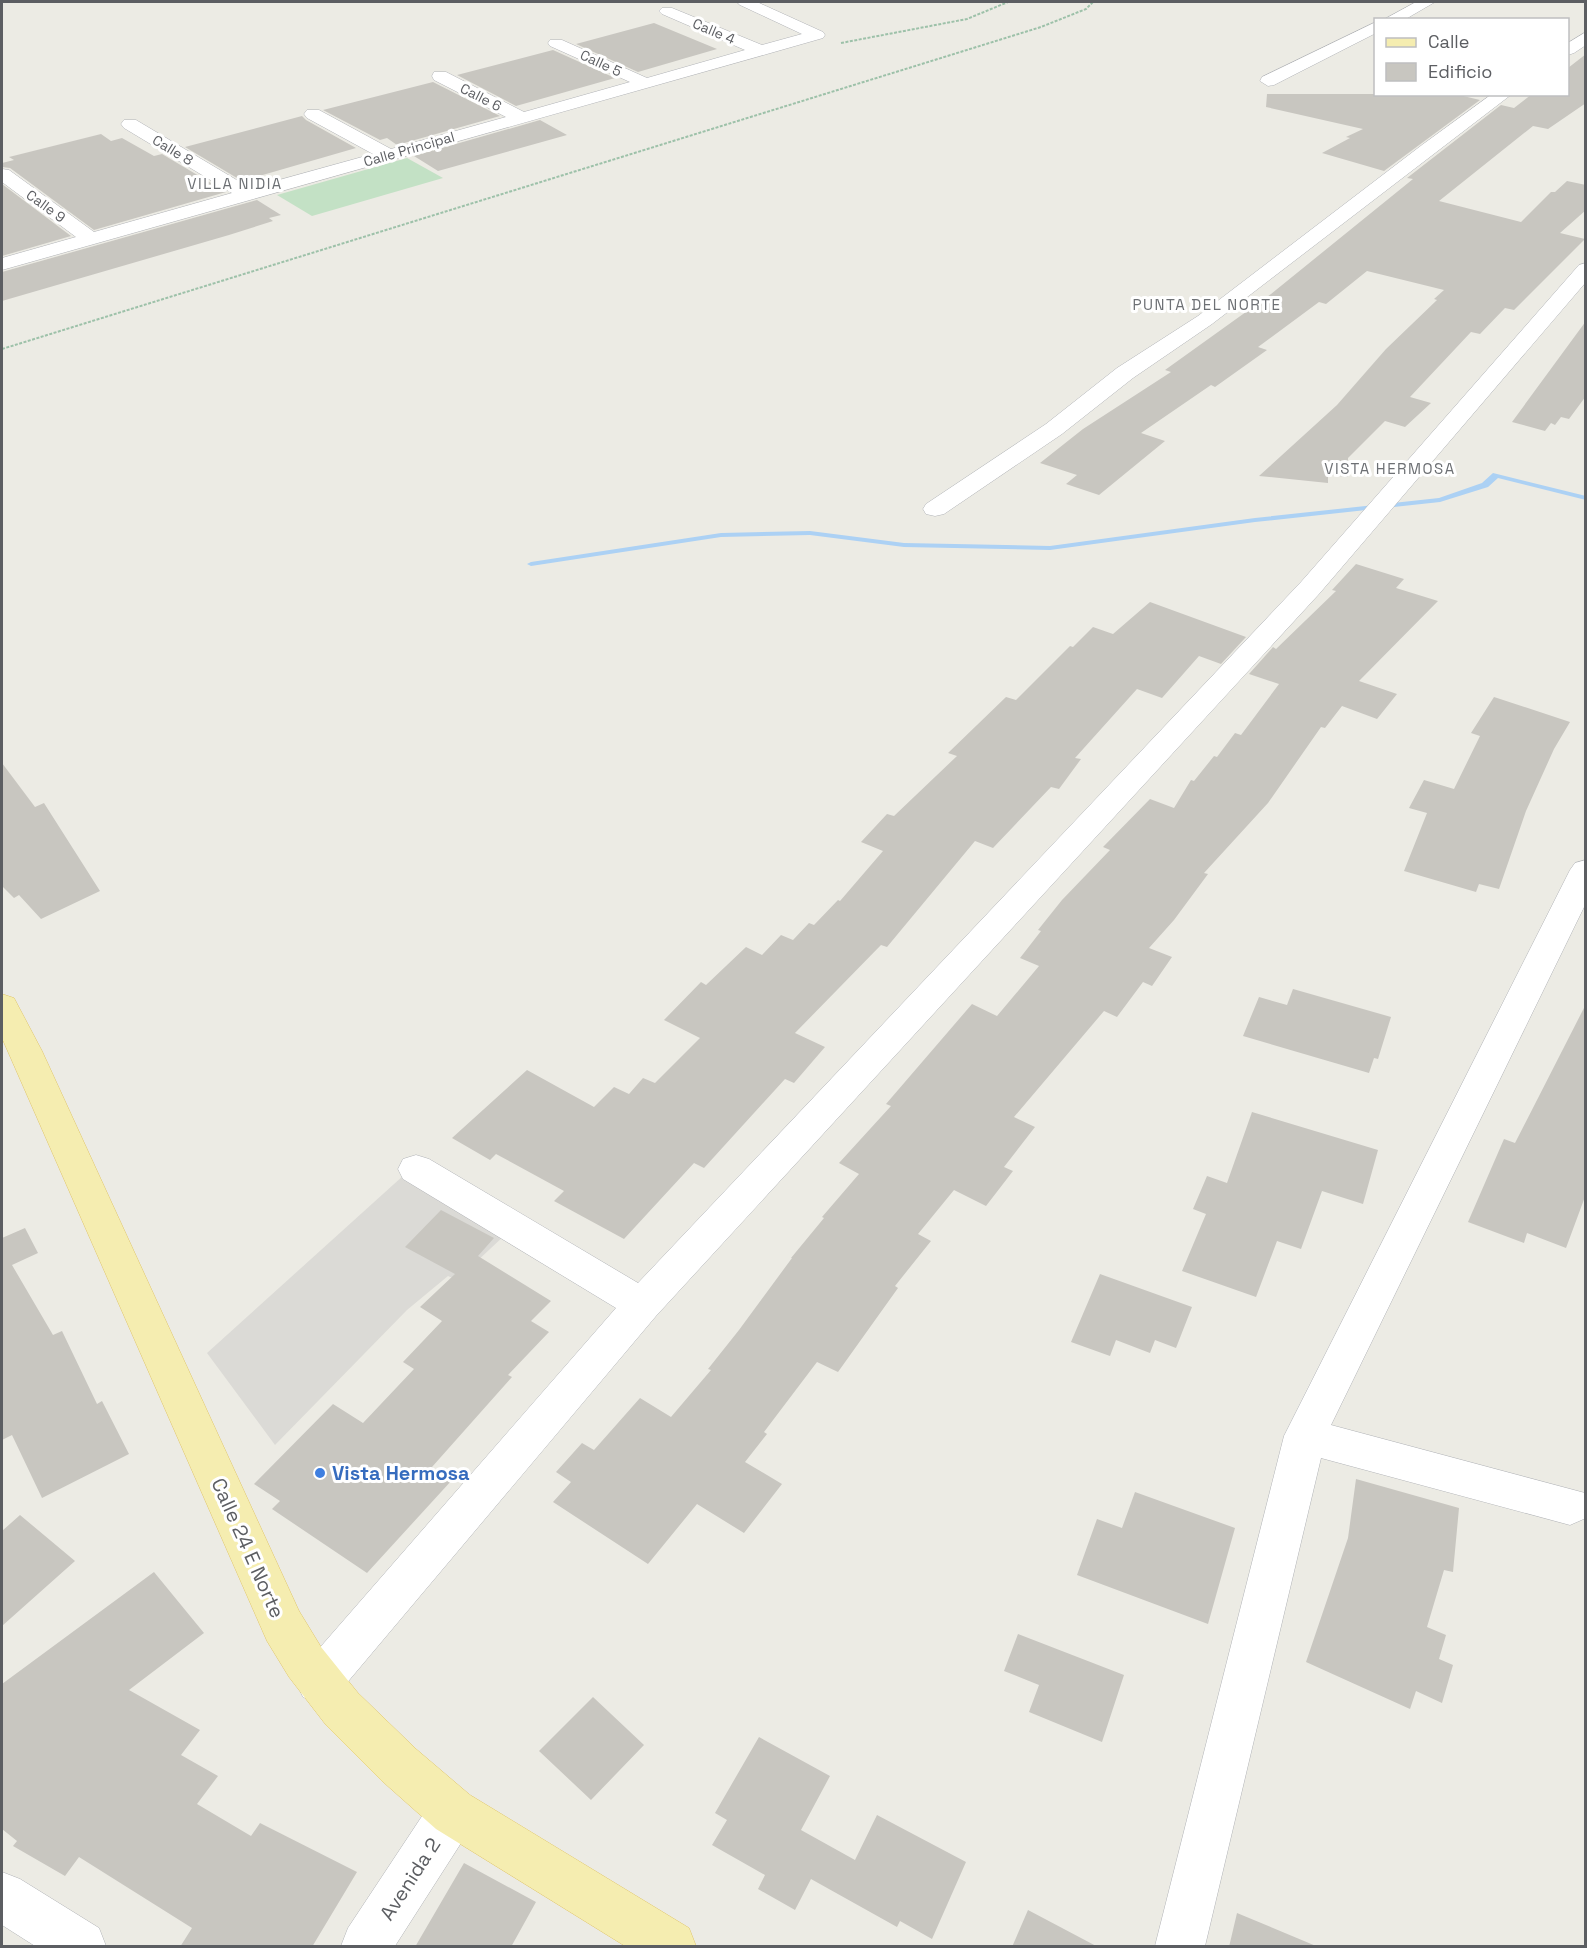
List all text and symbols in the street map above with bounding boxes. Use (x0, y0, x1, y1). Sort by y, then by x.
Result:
street label: Calle 4 (690, 14, 738, 48)
legend (1374, 18, 1569, 96)
text: Calle (1428, 30, 1469, 53)
street label: Calle 5 (577, 46, 625, 80)
text: Edificio (1428, 60, 1492, 83)
street label: Calle 6 (457, 79, 505, 115)
street label: Calle Principal (361, 127, 457, 171)
street label: Calle 8 (149, 131, 197, 169)
district label: VILLA NIDIA (187, 174, 283, 193)
street label: Calle 9 (23, 186, 69, 226)
district label: PUNTA DEL NORTE (1133, 295, 1281, 314)
district label: VISTA HERMOSA (1324, 459, 1456, 478)
place label: Vista Hermosa (332, 1460, 470, 1486)
marker: Vista Hermosa (313, 1466, 327, 1480)
street label: Calle 24 E Norte (206, 1474, 290, 1622)
street label: Avenida 2 (374, 1833, 446, 1925)

